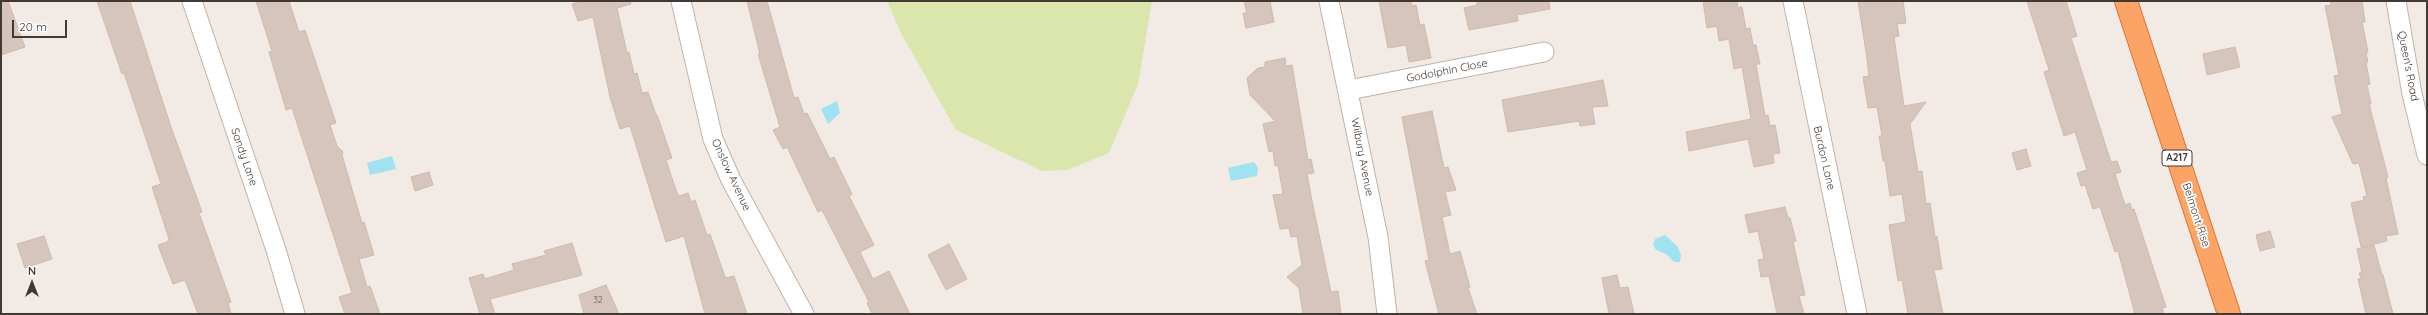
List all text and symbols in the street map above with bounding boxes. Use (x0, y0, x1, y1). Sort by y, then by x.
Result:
scale bar (14, 12, 69, 38)
text: 20 m (19, 19, 47, 34)
street label: Queen's Road (2395, 30, 2421, 102)
street label: Godolphin Close (1405, 57, 1489, 85)
street label: Wilbury Avenue (1348, 117, 1376, 197)
street label: Burdon Lane (1810, 125, 1838, 191)
street label: Sandy Lane (228, 126, 260, 188)
street label: Onslow Avenue (709, 137, 753, 213)
road number: A217 (2162, 150, 2192, 166)
street label: Belmont Rise (2179, 181, 2213, 249)
north arrow (12, 263, 52, 303)
text: N (28, 264, 36, 278)
house number: 32 (593, 295, 603, 305)

